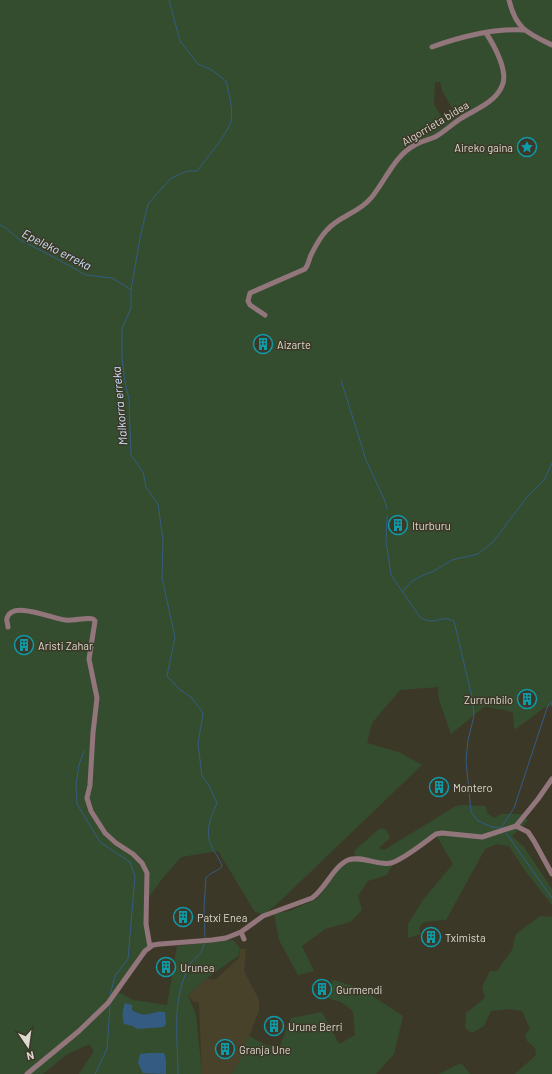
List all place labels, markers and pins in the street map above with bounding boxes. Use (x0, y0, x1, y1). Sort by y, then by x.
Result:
place icon: Aireko gaina (516, 136, 538, 158)
place label: Aireko gaina (454, 141, 513, 154)
building icon: Aizarte (252, 333, 274, 355)
place label: Aizarte (277, 338, 311, 351)
building icon: Iturburu (387, 514, 409, 536)
place label: Iturburu (412, 519, 451, 532)
building icon: Aristi Zahar (13, 634, 35, 656)
place label: Aristi Zahar (38, 639, 93, 652)
building icon: Zurrunbilo (516, 688, 538, 710)
place label: Zurrunbilo (464, 693, 513, 706)
building icon: Montero (428, 776, 450, 798)
place label: Montero (453, 781, 492, 794)
building icon: Patxi Enea (172, 906, 194, 928)
place label: Patxi Enea (197, 911, 247, 924)
building icon: Tximista (420, 926, 442, 948)
place label: Tximista (445, 931, 486, 944)
building icon: Urunea (155, 956, 177, 978)
place label: Urunea (180, 961, 214, 974)
building icon: Gurmendi (311, 978, 333, 1000)
place label: Gurmendi (336, 983, 382, 996)
building icon: Urune Berri (263, 1015, 285, 1037)
place label: Urune Berri (288, 1020, 343, 1033)
building icon: Granja Une (214, 1038, 236, 1060)
place label: Granja Une (239, 1043, 291, 1056)

